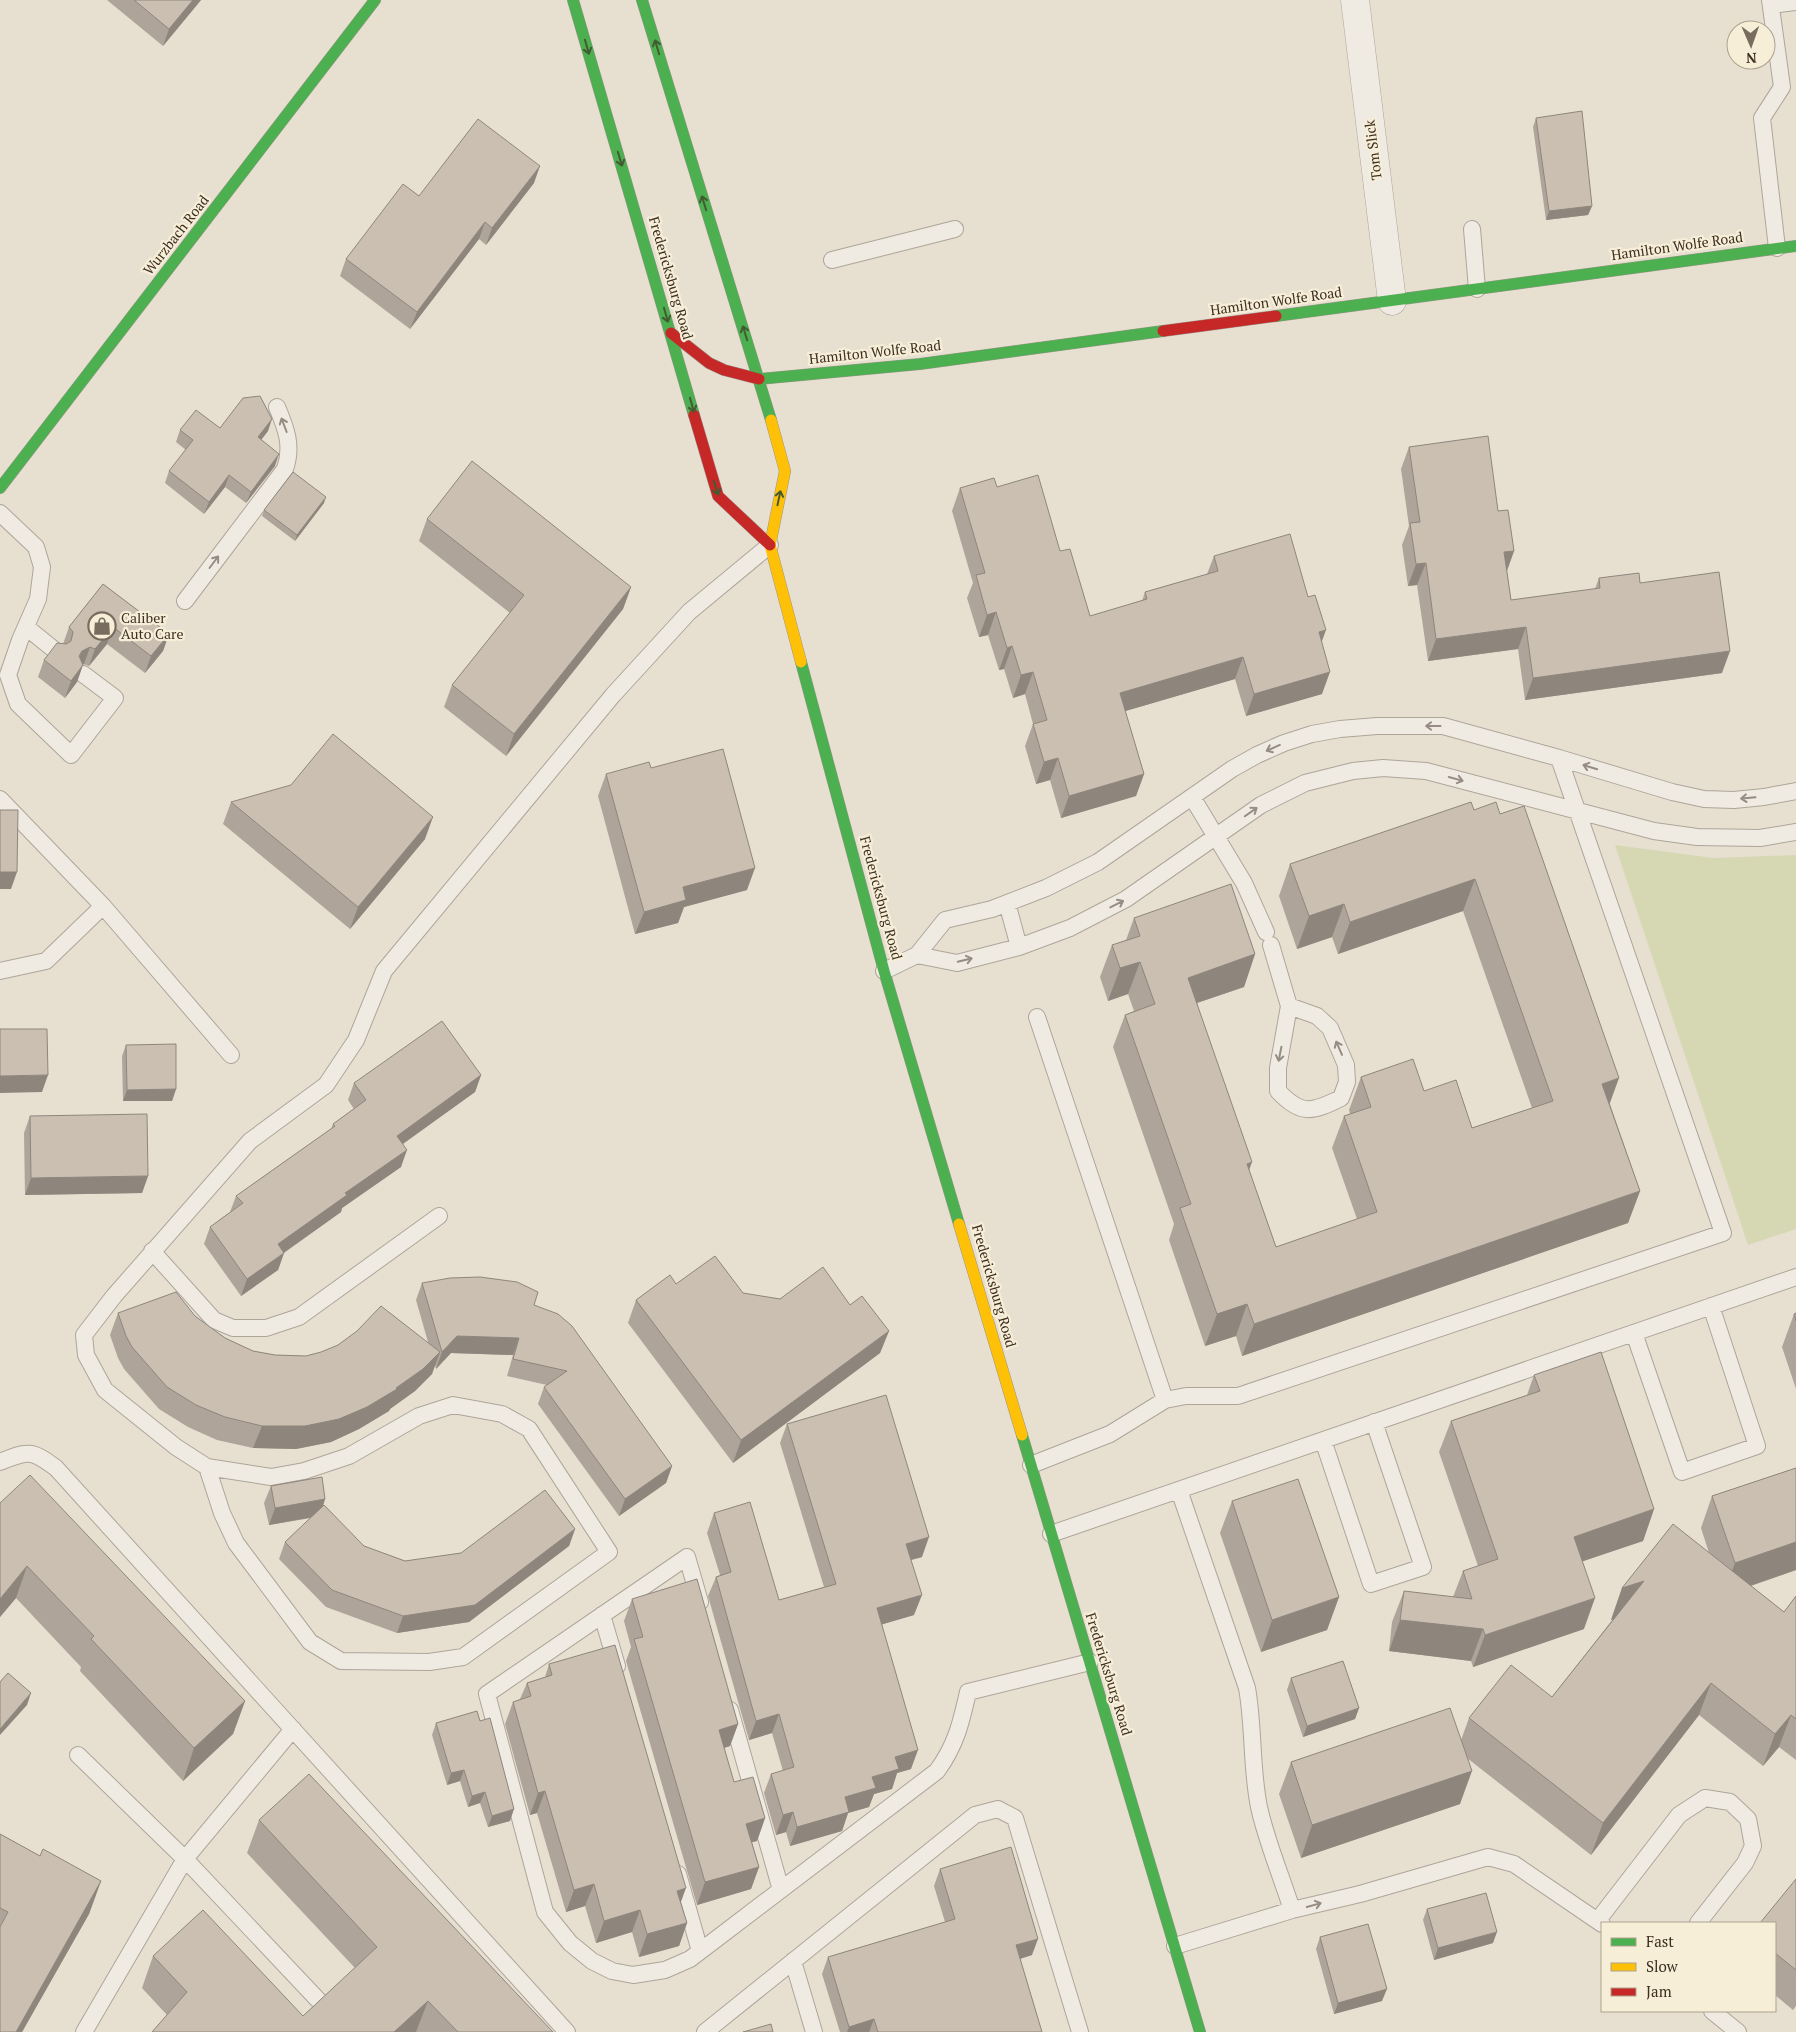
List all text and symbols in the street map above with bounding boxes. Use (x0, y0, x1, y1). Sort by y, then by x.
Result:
north arrow (1726, 20, 1776, 70)
one-way arrow (583, 38, 593, 54)
one-way arrow (651, 40, 661, 56)
text: N (1745, 49, 1757, 68)
street label: Tom Slick (1359, 118, 1386, 181)
one-way arrow (616, 151, 626, 167)
street label: Wurzbach Road (138, 191, 213, 279)
one-way arrow (699, 195, 709, 211)
street label: Fredericksburg Road (645, 214, 698, 342)
street label: Hamilton Wolfe Road (1610, 227, 1744, 264)
street label: Hamilton Wolfe Road (1209, 282, 1343, 319)
one-way arrow (661, 306, 671, 322)
one-way arrow (739, 325, 749, 341)
street label: Hamilton Wolfe Road (808, 335, 942, 368)
one-way arrow (687, 396, 697, 412)
one-way arrow (279, 418, 288, 433)
one-way arrow (711, 480, 721, 496)
one-way arrow (775, 490, 785, 506)
one-way arrow (209, 555, 219, 569)
place label: Caliber Auto Care (121, 608, 183, 643)
shop icon: Caliber Auto Care (87, 611, 117, 641)
one-way arrow (1425, 721, 1442, 731)
one-way arrow (1266, 743, 1281, 753)
one-way arrow (1582, 761, 1598, 771)
one-way arrow (1447, 775, 1463, 784)
one-way arrow (1740, 794, 1756, 803)
one-way arrow (1244, 807, 1258, 817)
street label: Fredericksburg Road (856, 834, 907, 962)
one-way arrow (1109, 899, 1124, 908)
one-way arrow (957, 955, 973, 964)
one-way arrow (1333, 1041, 1343, 1056)
one-way arrow (1275, 1045, 1285, 1061)
street label: Fredericksburg Road (968, 1222, 1021, 1350)
street label: Fredericksburg Road (1082, 1610, 1137, 1738)
one-way arrow (1305, 1899, 1321, 1909)
legend (1601, 1922, 1776, 2012)
text: Fast (1646, 1931, 1674, 1951)
text: Slow (1646, 1956, 1679, 1976)
text: Jam (1646, 1981, 1672, 2001)

